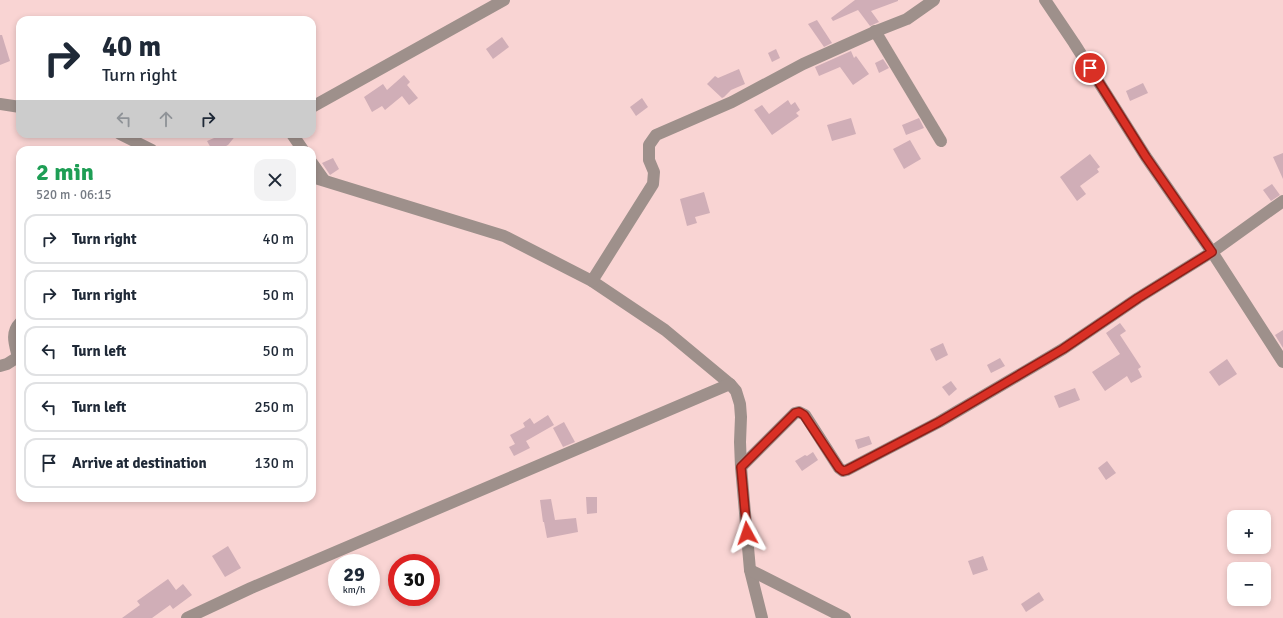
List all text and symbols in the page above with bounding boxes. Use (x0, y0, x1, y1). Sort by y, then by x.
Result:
text: 40 m (102, 30, 161, 64)
icon: right (36, 32, 88, 84)
pin (1073, 51, 1107, 85)
icon: arrive (1079, 57, 1101, 79)
text: Turn right (102, 64, 177, 86)
icon: left (113, 108, 135, 130)
icon: ahead (155, 108, 177, 130)
icon: right (197, 108, 219, 130)
text: 2 min (36, 157, 94, 187)
button: close (254, 159, 296, 201)
text: 520 m · 06:15 (36, 187, 112, 203)
icon: right (38, 228, 60, 250)
text: Turn right (72, 230, 137, 248)
text: 40 m (263, 230, 294, 248)
icon: right (38, 284, 60, 306)
text: Turn right (72, 286, 137, 304)
text: 50 m (263, 286, 294, 304)
icon: left (38, 340, 60, 362)
text: Turn left (72, 342, 126, 360)
text: 50 m (263, 342, 294, 360)
icon: left (38, 396, 60, 418)
text: Turn left (72, 398, 126, 416)
text: 250 m (254, 398, 294, 416)
icon: arrive (38, 452, 60, 474)
text: Arrive at destination (72, 454, 207, 472)
text: 130 m (254, 454, 294, 472)
map controls (1227, 510, 1271, 606)
button: + (1227, 510, 1271, 554)
position arrow (726, 512, 768, 554)
speed limit sign: 30 (388, 554, 440, 606)
text: 29 (343, 562, 365, 587)
button: − (1227, 562, 1271, 606)
text: km/h (343, 584, 365, 596)

